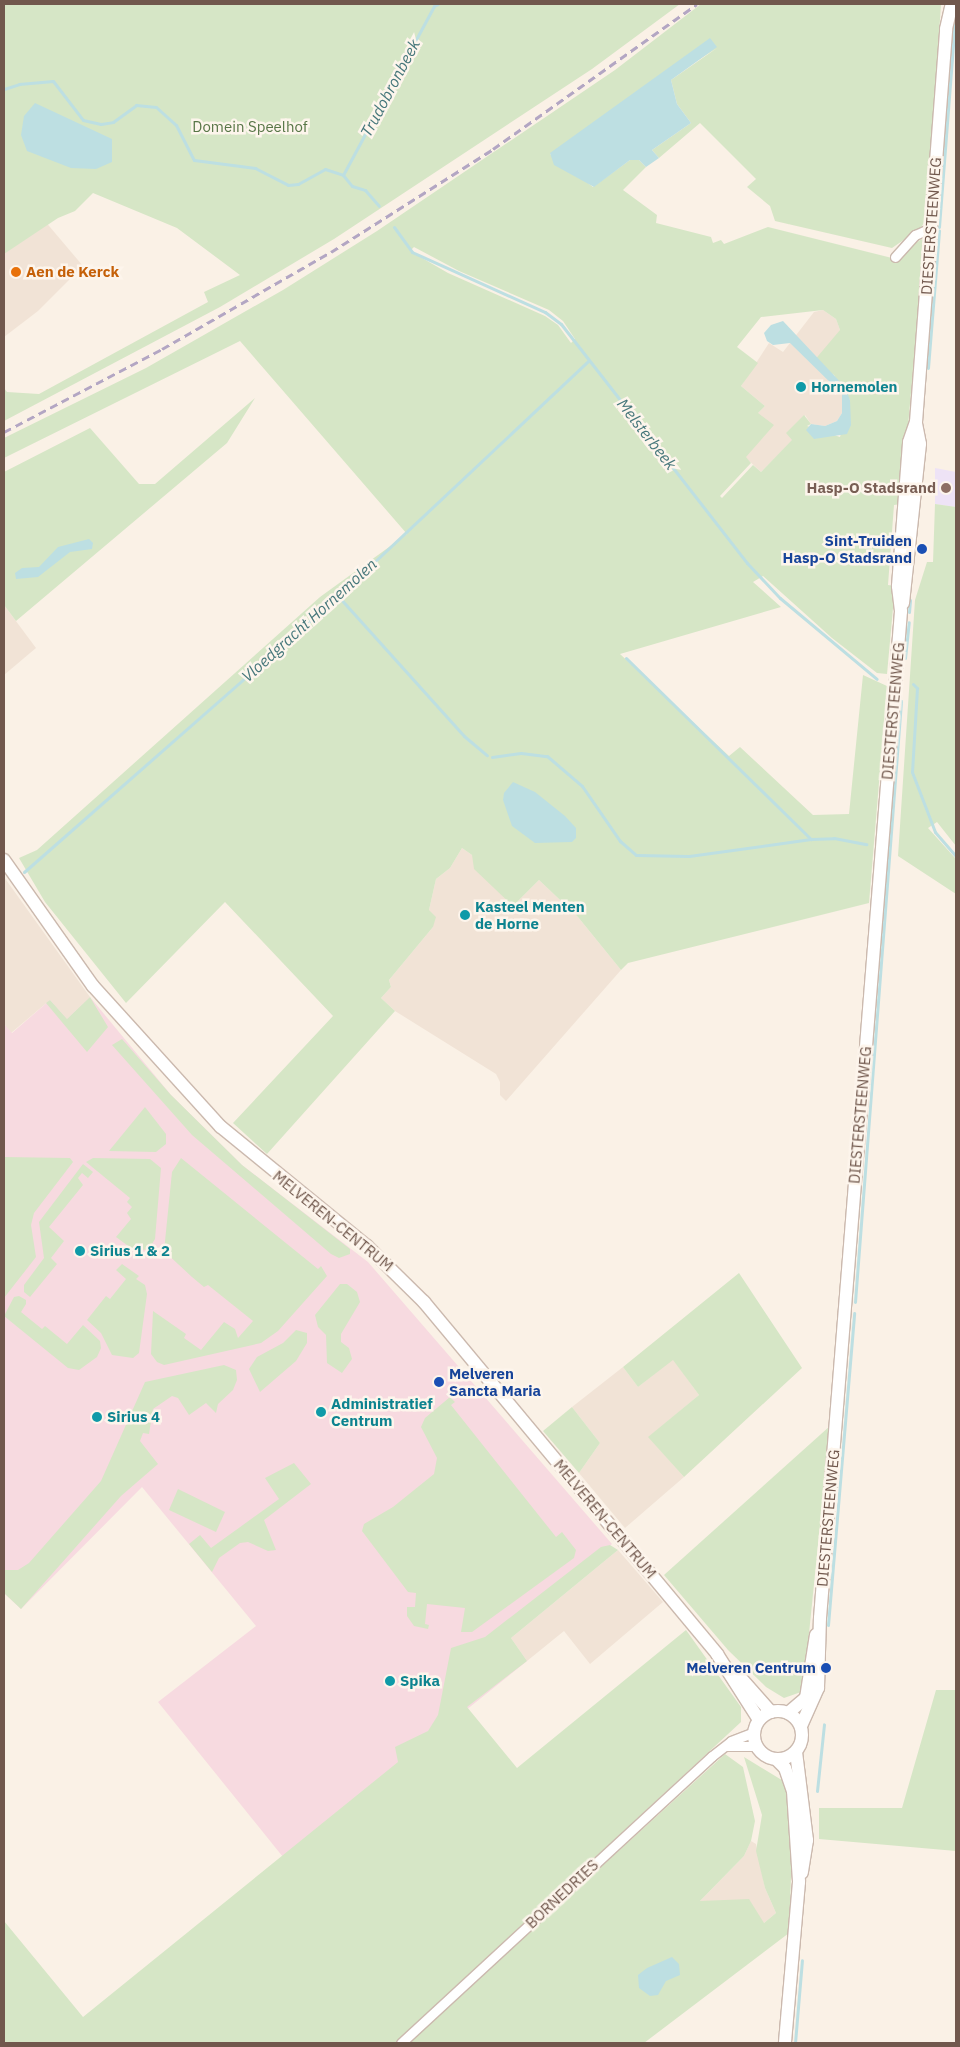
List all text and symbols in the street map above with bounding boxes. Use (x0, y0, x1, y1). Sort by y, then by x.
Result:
water label: Trudobronbeek (356, 36, 424, 140)
park label: Domein Speelhof (192, 118, 308, 136)
street label: DIESTERSTEENWEG (917, 157, 945, 295)
place label: Aen de Kerck (26, 263, 119, 281)
marker: Aen de Kerck (10, 266, 22, 278)
place label: Hornemolen (811, 378, 898, 396)
marker: Hornemolen (795, 381, 807, 393)
water label: Melsterbeek (613, 395, 681, 473)
place label: Hasp-O Stadsrand (807, 479, 936, 497)
marker: Hasp-O Stadsrand (940, 482, 952, 494)
place label: Sint-Truiden Hasp-O Stadsrand (783, 531, 912, 566)
marker: Sint-Truiden Hasp-O Stadsrand (916, 543, 928, 555)
water label: Vloedgracht Hornemolen (237, 554, 381, 686)
street label: DIESTERSTEENWEG (878, 641, 908, 781)
place label: Kasteel Menten de Horne (475, 897, 585, 932)
marker: Kasteel Menten de Horne (459, 909, 471, 921)
street label: DIESTERSTEENWEG (845, 1045, 875, 1185)
street label: MELVEREN-CENTRUM (269, 1167, 397, 1275)
place label: Sirius 1 & 2 (90, 1242, 170, 1260)
marker: Sirius 1 & 2 (74, 1245, 86, 1257)
place label: Melveren Sancta Maria (449, 1364, 541, 1399)
marker: Melveren Sancta Maria (433, 1376, 445, 1388)
place label: Administratief Centrum (331, 1394, 433, 1429)
marker: Administratief Centrum (315, 1406, 327, 1418)
place label: Sirius 4 (107, 1408, 160, 1426)
marker: Sirius 4 (91, 1411, 103, 1423)
street label: DIESTERSTEENWEG (813, 1448, 843, 1588)
street label: MELVEREN-CENTRUM (550, 1456, 660, 1582)
place label: Melveren Centrum (686, 1659, 816, 1677)
marker: Melveren Centrum (820, 1662, 832, 1674)
place label: Spika (400, 1672, 440, 1690)
marker: Spika (384, 1675, 396, 1687)
street label: BORNEDRIES (522, 1856, 602, 1932)

